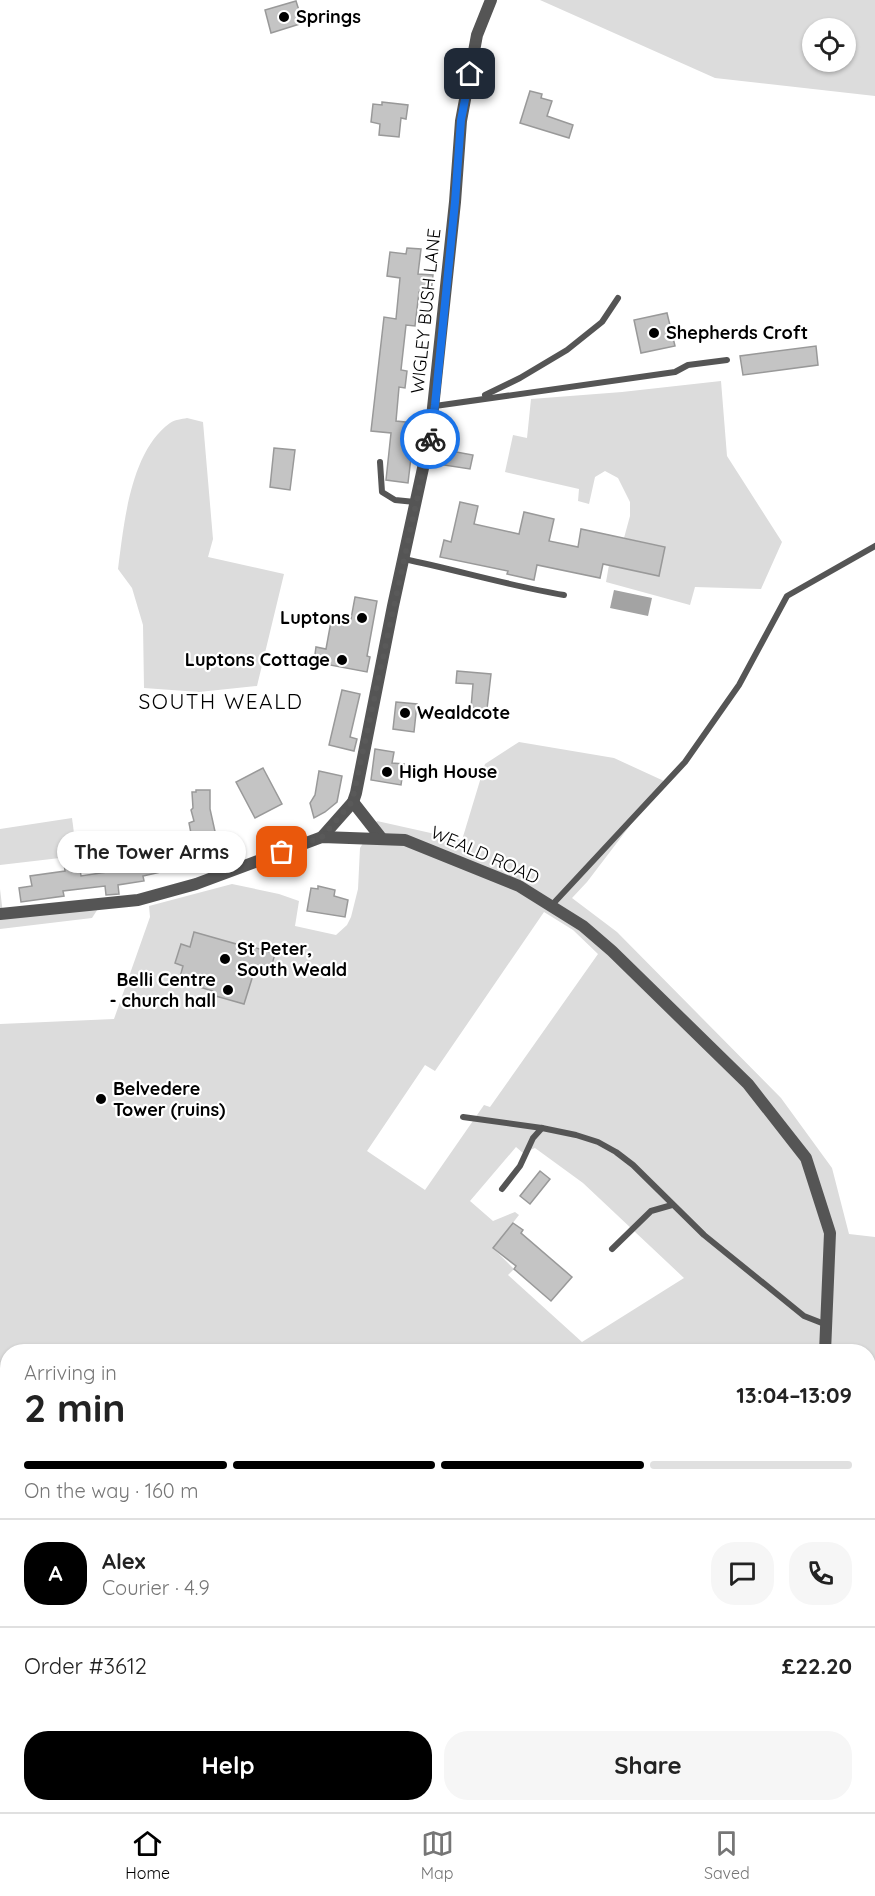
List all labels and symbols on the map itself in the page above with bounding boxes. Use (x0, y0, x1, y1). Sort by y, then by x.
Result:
place label: Springs (296, 5, 361, 28)
marker: Springs (277, 10, 291, 24)
pin (444, 48, 495, 99)
street label: WIGLEY BUSH LANE (405, 227, 446, 395)
place label: Shepherds Croft (666, 321, 808, 344)
marker: Shepherds Croft (647, 326, 661, 340)
courier (400, 409, 460, 469)
place label: Luptons (280, 606, 350, 629)
marker: Luptons (355, 611, 369, 625)
place label: Luptons Cottage (185, 648, 330, 671)
marker: Luptons Cottage (335, 653, 349, 667)
district label: SOUTH WEALD (139, 688, 303, 714)
place label: Wealdcote (417, 701, 510, 724)
marker: Wealdcote (398, 706, 412, 720)
place label: High House (399, 760, 497, 783)
marker: High House (380, 765, 394, 779)
street label: WEALD ROAD (427, 820, 543, 889)
pin (256, 826, 307, 877)
callout: The Tower Arms (57, 831, 246, 873)
place label: St Peter, South Weald (237, 937, 347, 981)
marker: St Peter, South Weald (218, 952, 232, 966)
place label: Belli Centre - church hall (109, 968, 216, 1012)
marker: Belli Centre - church hall (221, 983, 235, 997)
place label: Belvedere Tower (ruins) (113, 1077, 226, 1121)
marker: Belvedere Tower (ruins) (94, 1092, 108, 1106)

